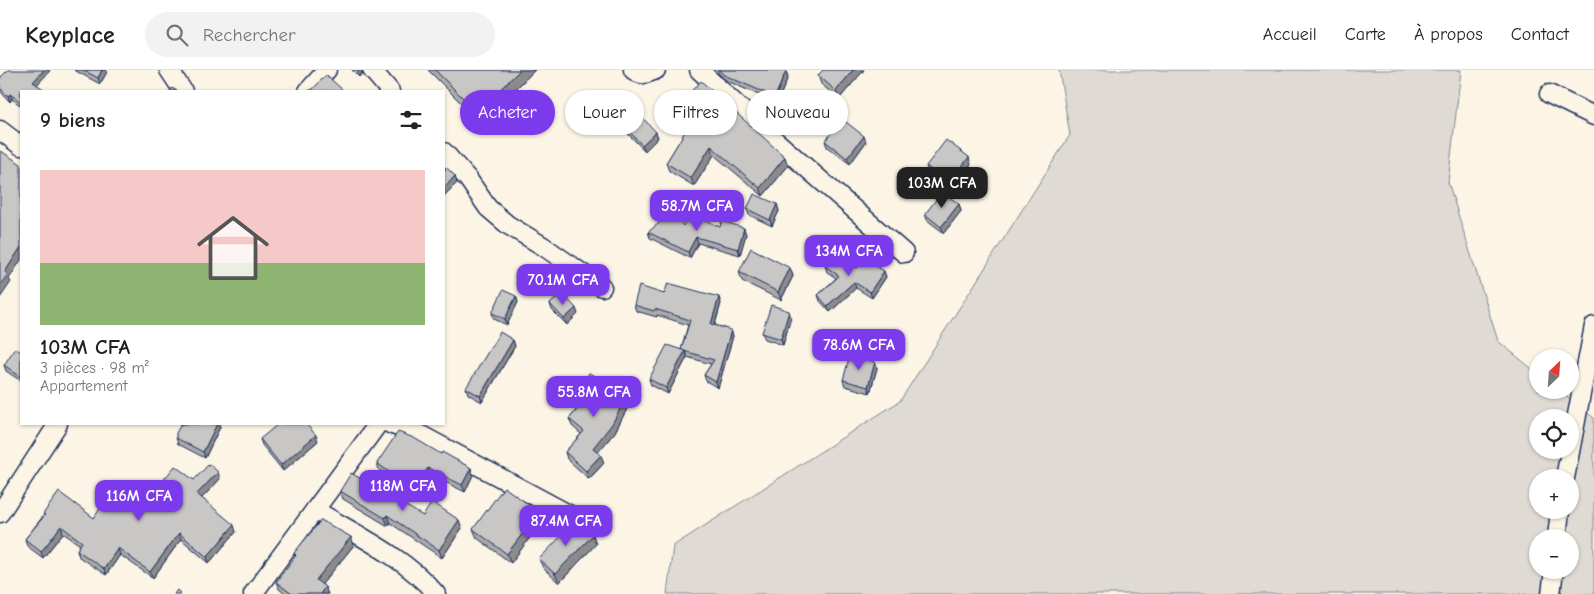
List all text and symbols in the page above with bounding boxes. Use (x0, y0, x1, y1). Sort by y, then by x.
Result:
search box (145, 12, 495, 57)
text: Keyplace (25, 21, 115, 49)
icon: search (163, 21, 191, 49)
text: Rechercher (203, 24, 296, 46)
text: Accueil (1263, 24, 1317, 45)
text: Carte (1345, 24, 1386, 45)
text: À propos (1414, 24, 1483, 45)
text: Contact (1511, 24, 1569, 45)
chip: Acheter (460, 90, 555, 135)
chip: Louer (565, 90, 644, 135)
chip: Filtres (654, 90, 737, 135)
chip: Nouveau (747, 90, 848, 135)
icon: filters (397, 106, 425, 134)
text: 9 biens (40, 108, 105, 132)
pin: 103M CFA (890, 166, 994, 209)
text: 103M CFA (908, 174, 976, 192)
pin: 58.7M CFA (640, 190, 754, 232)
text: 58.7M CFA (661, 197, 733, 215)
icon: home (188, 203, 278, 293)
pin: 134M CFA (797, 234, 901, 277)
text: 134M CFA (816, 242, 882, 260)
pin: 70.1M CFA (506, 264, 620, 306)
text: 70.1M CFA (528, 271, 598, 289)
pin: 78.6M CFA (802, 328, 916, 371)
text: 103M CFA (40, 335, 130, 359)
text: 78.6M CFA (823, 336, 895, 354)
north arrow (1529, 349, 1579, 399)
map controls (1529, 349, 1579, 579)
text: 3 pièces · 98 m² (40, 359, 149, 377)
pin: 55.8M CFA (537, 376, 651, 418)
text: Appartement (40, 377, 128, 395)
text: 55.8M CFA (557, 383, 631, 401)
button: locate (1529, 409, 1579, 459)
button: + (1529, 469, 1579, 519)
pin: 118M CFA (351, 470, 455, 512)
text: 118M CFA (370, 477, 436, 495)
pin: 116M CFA (87, 480, 191, 522)
text: 116M CFA (106, 487, 172, 505)
pin: 87.4M CFA (509, 504, 623, 547)
text: 87.4M CFA (530, 512, 602, 530)
button: − (1529, 529, 1579, 579)

